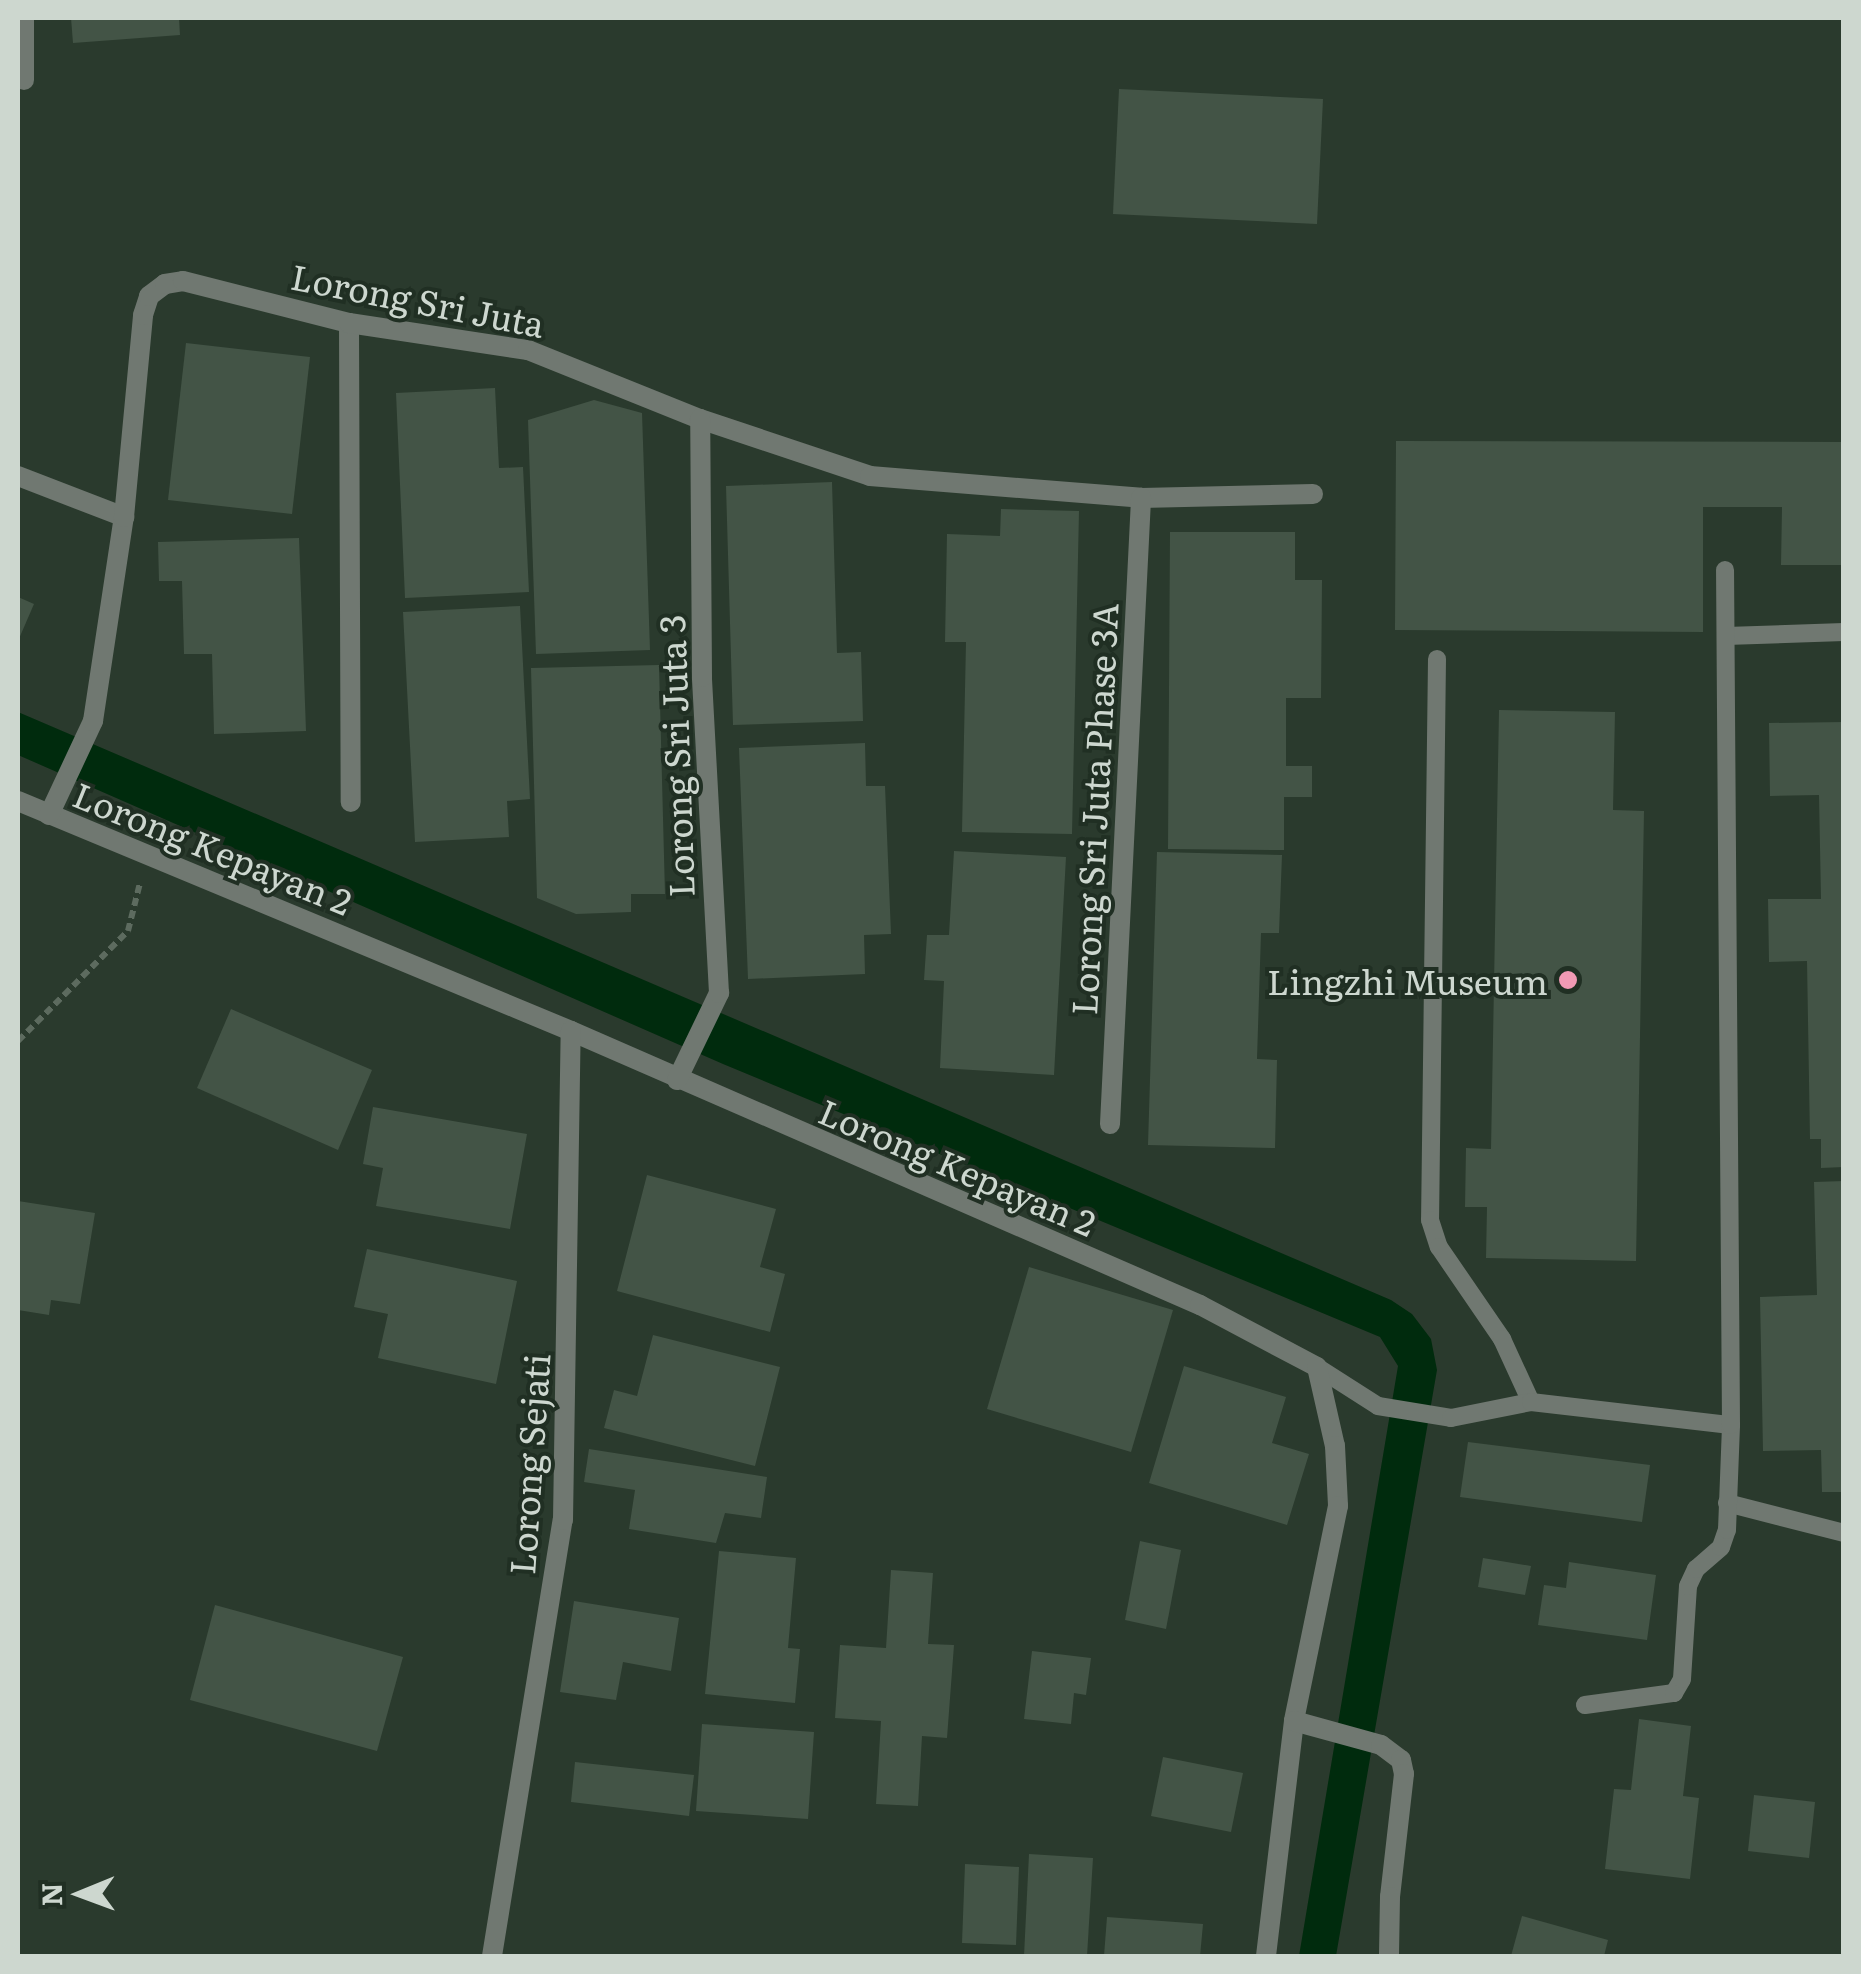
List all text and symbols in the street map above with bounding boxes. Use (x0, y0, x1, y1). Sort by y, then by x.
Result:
street label: Lorong Sri Juta (288, 254, 548, 344)
street label: Lorong Sri Juta Phase 3A (1061, 602, 1125, 1016)
street label: Lorong Sri Juta 3 (649, 614, 701, 898)
street label: Lorong Kepayan 2 (68, 772, 358, 922)
place label: Lingzhi Museum (1267, 959, 1548, 1001)
marker: Lingzhi Museum (1557, 969, 1579, 991)
street label: Lorong Kepayan 2 (813, 1089, 1103, 1243)
street label: Lorong Sejati (499, 1352, 557, 1576)
north arrow (30, 1844, 130, 1944)
text: N (29, 1882, 71, 1907)

